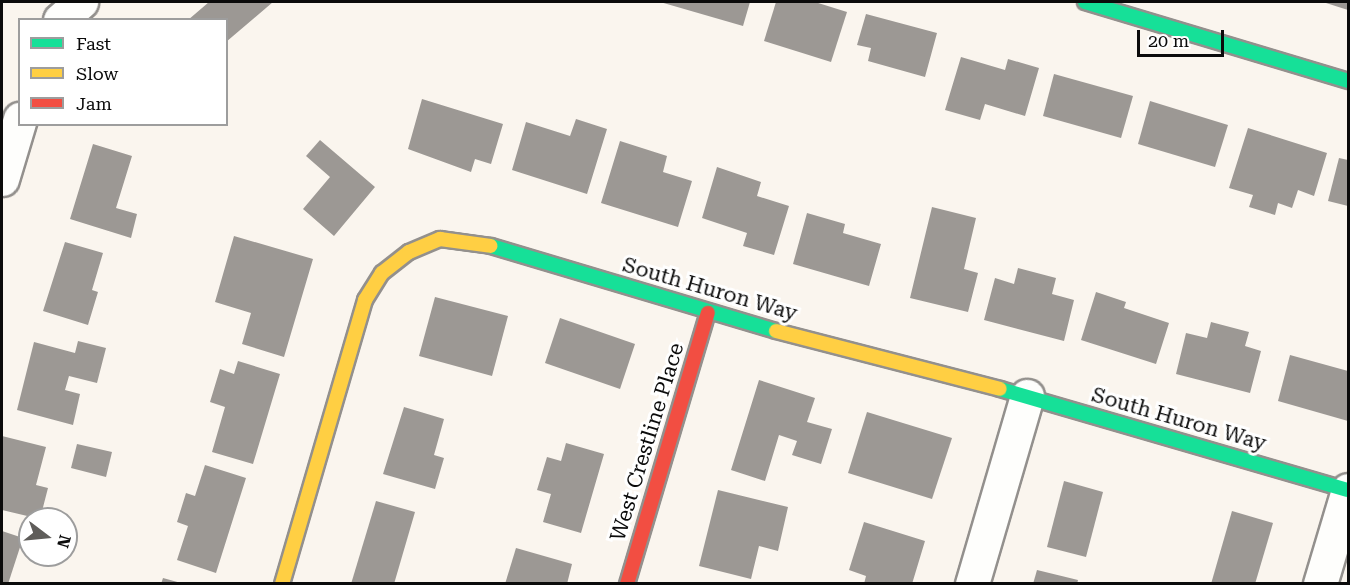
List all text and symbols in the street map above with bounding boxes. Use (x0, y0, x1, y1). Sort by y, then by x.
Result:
legend (18, 18, 228, 126)
scale bar (1140, 18, 1227, 56)
text: 20 m (1148, 30, 1189, 51)
text: Fast (76, 33, 111, 54)
text: Slow (76, 63, 118, 84)
text: Jam (76, 93, 112, 114)
street label: South Huron Way (620, 252, 800, 326)
street label: West Crestline Place (605, 340, 689, 544)
street label: South Huron Way (1089, 382, 1269, 456)
north arrow (18, 507, 78, 567)
text: N (53, 533, 75, 550)

